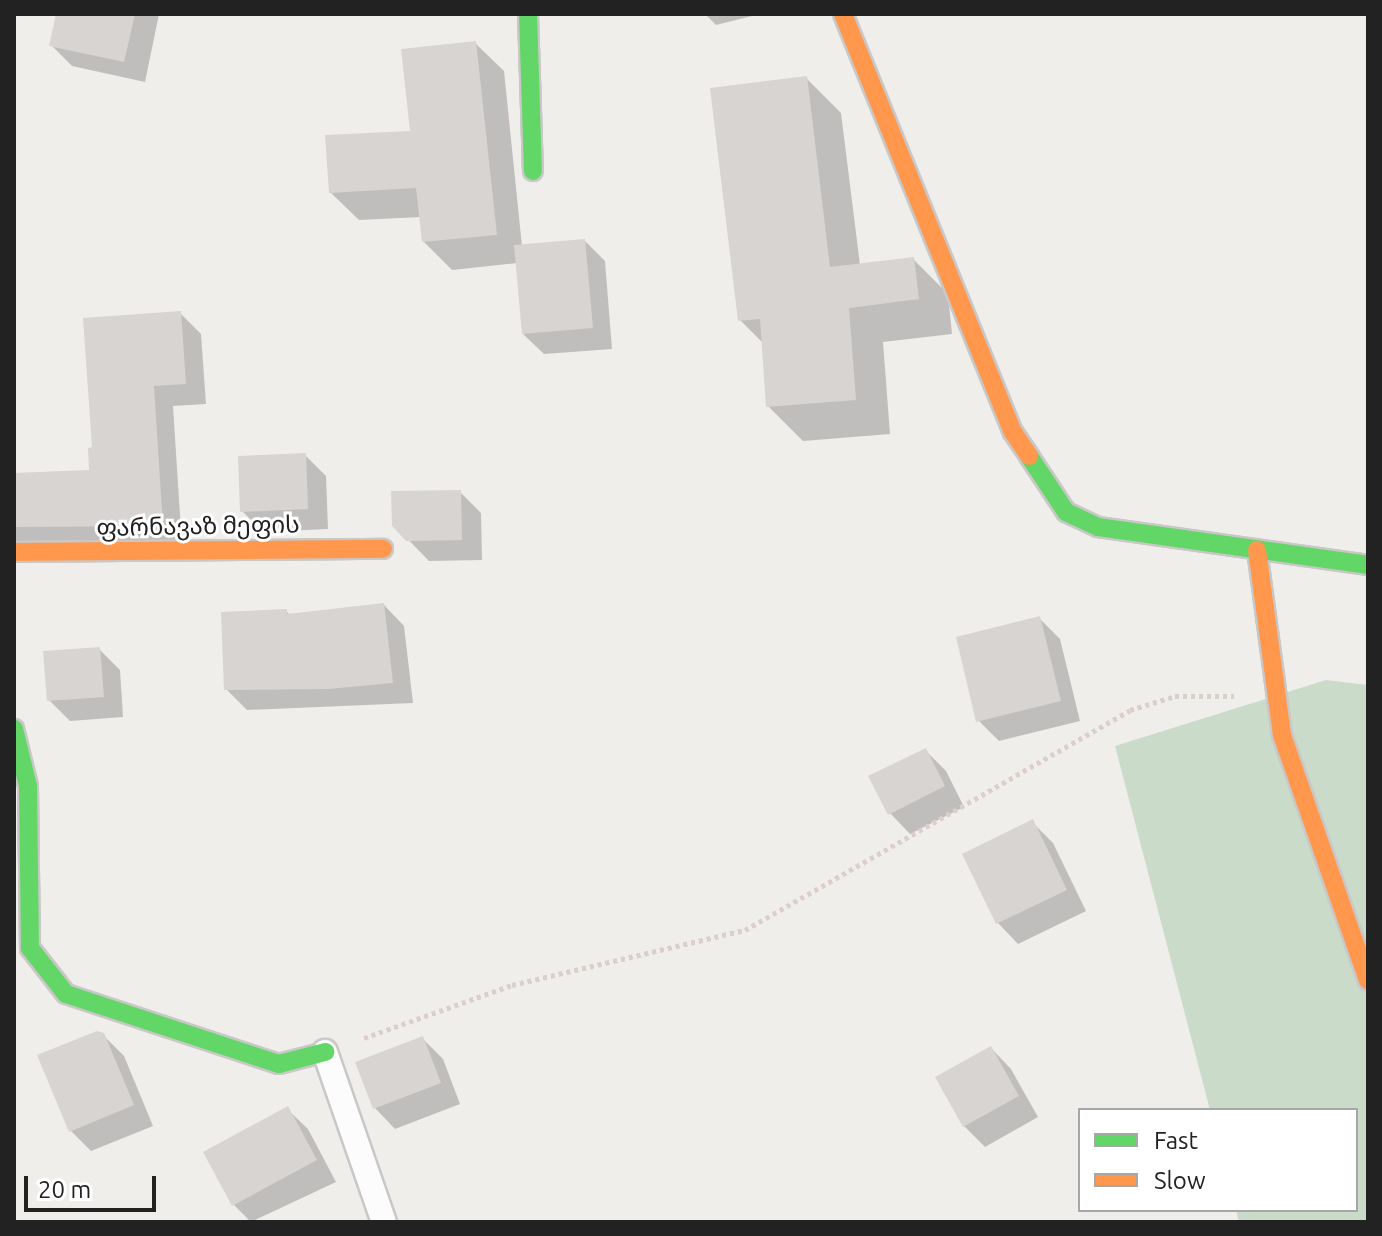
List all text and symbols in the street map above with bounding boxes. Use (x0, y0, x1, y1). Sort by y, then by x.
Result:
street label: ფარნავაზ მეფის (96, 510, 300, 542)
legend (1078, 1108, 1358, 1212)
text: Fast (1154, 1127, 1198, 1154)
scale bar (28, 1160, 160, 1210)
text: Slow (1154, 1167, 1206, 1194)
text: 20 m (38, 1176, 91, 1203)

